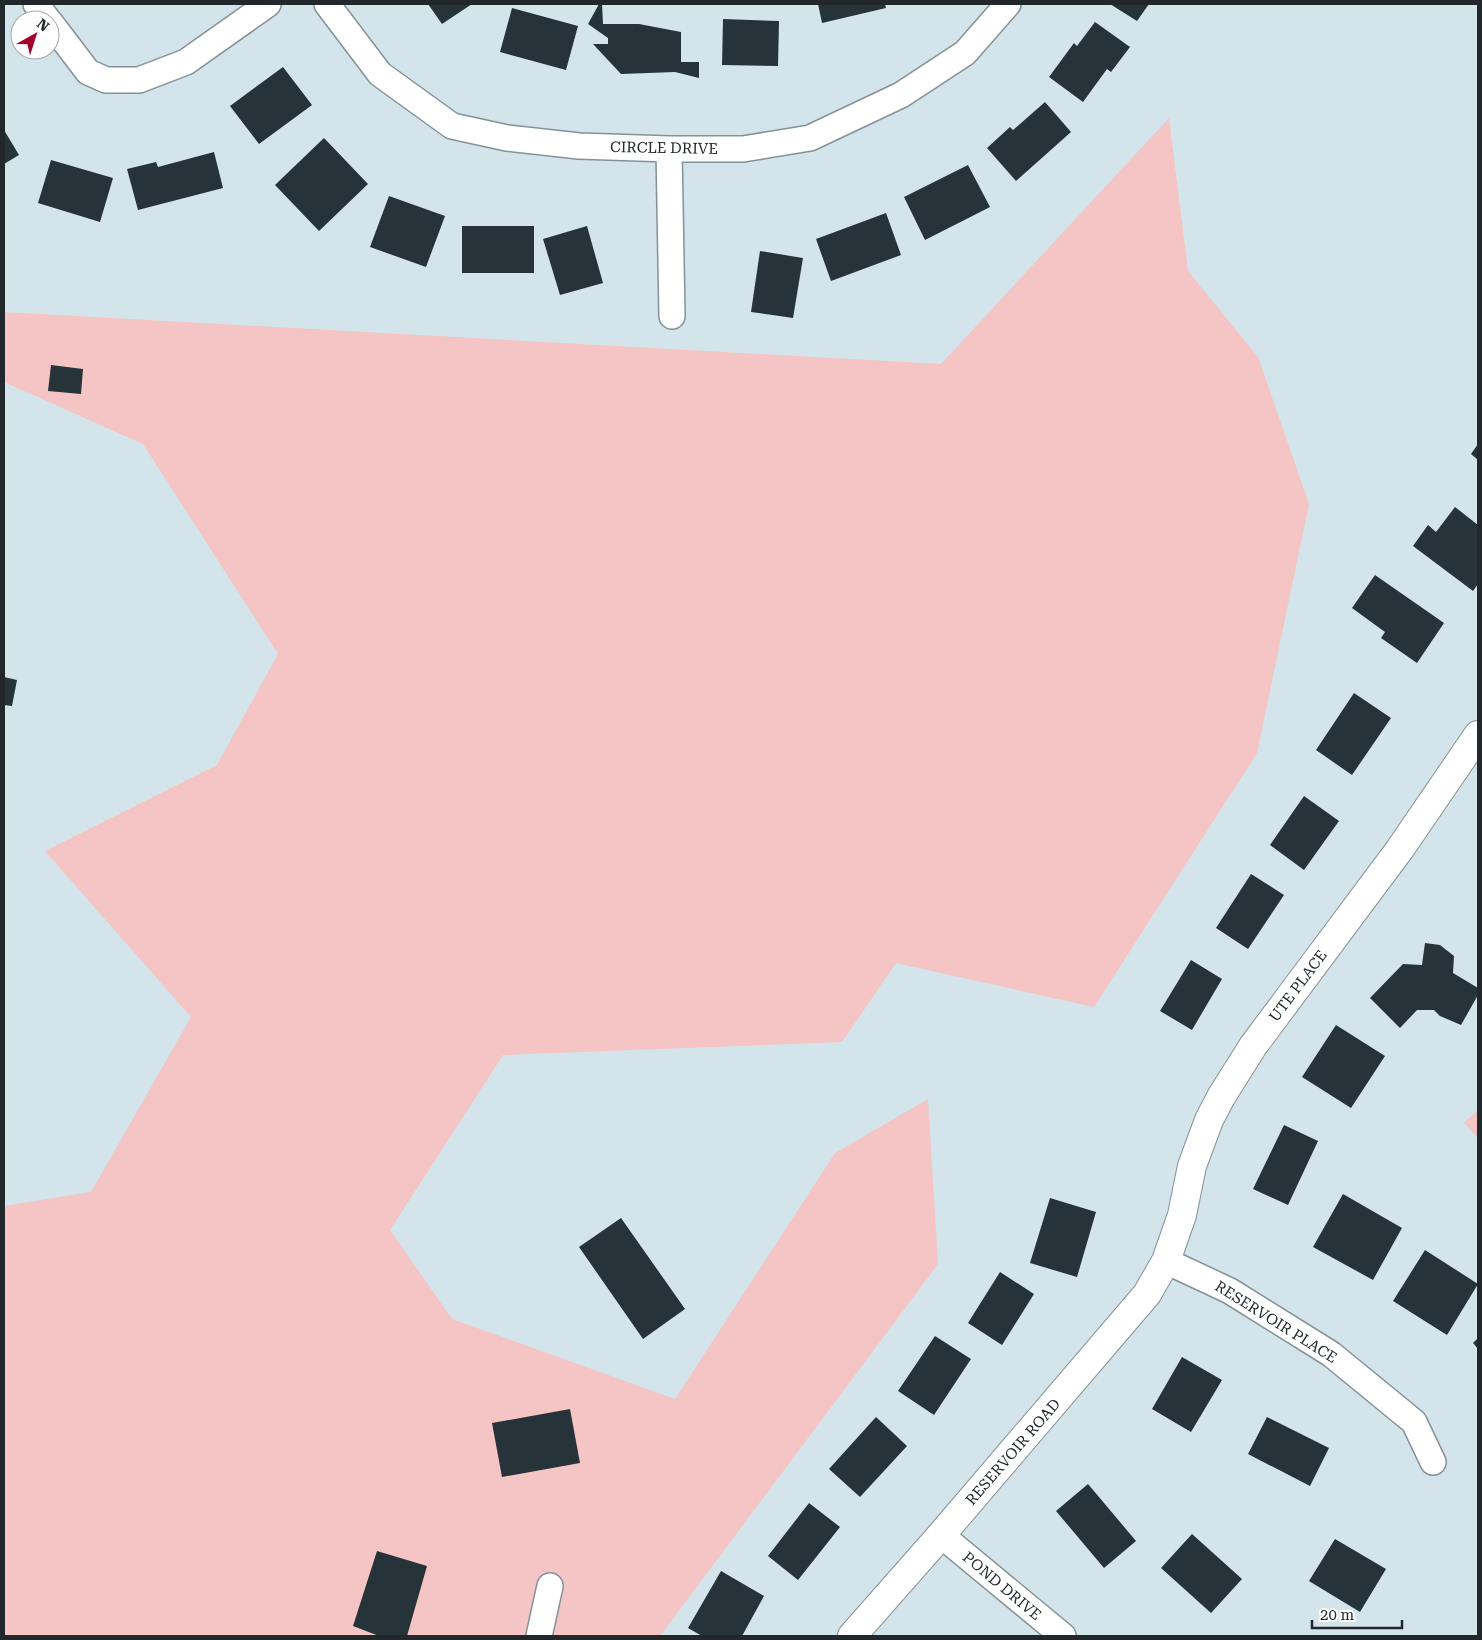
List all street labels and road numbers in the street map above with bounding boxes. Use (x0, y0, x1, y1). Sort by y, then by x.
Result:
street label: CIRCLE DRIVE (610, 138, 718, 158)
street label: UTE PLACE (1265, 947, 1331, 1025)
street label: RESERVOIR PLACE (1212, 1277, 1340, 1367)
street label: RESERVOIR ROAD (962, 1395, 1064, 1509)
street label: POND DRIVE (959, 1548, 1045, 1624)

